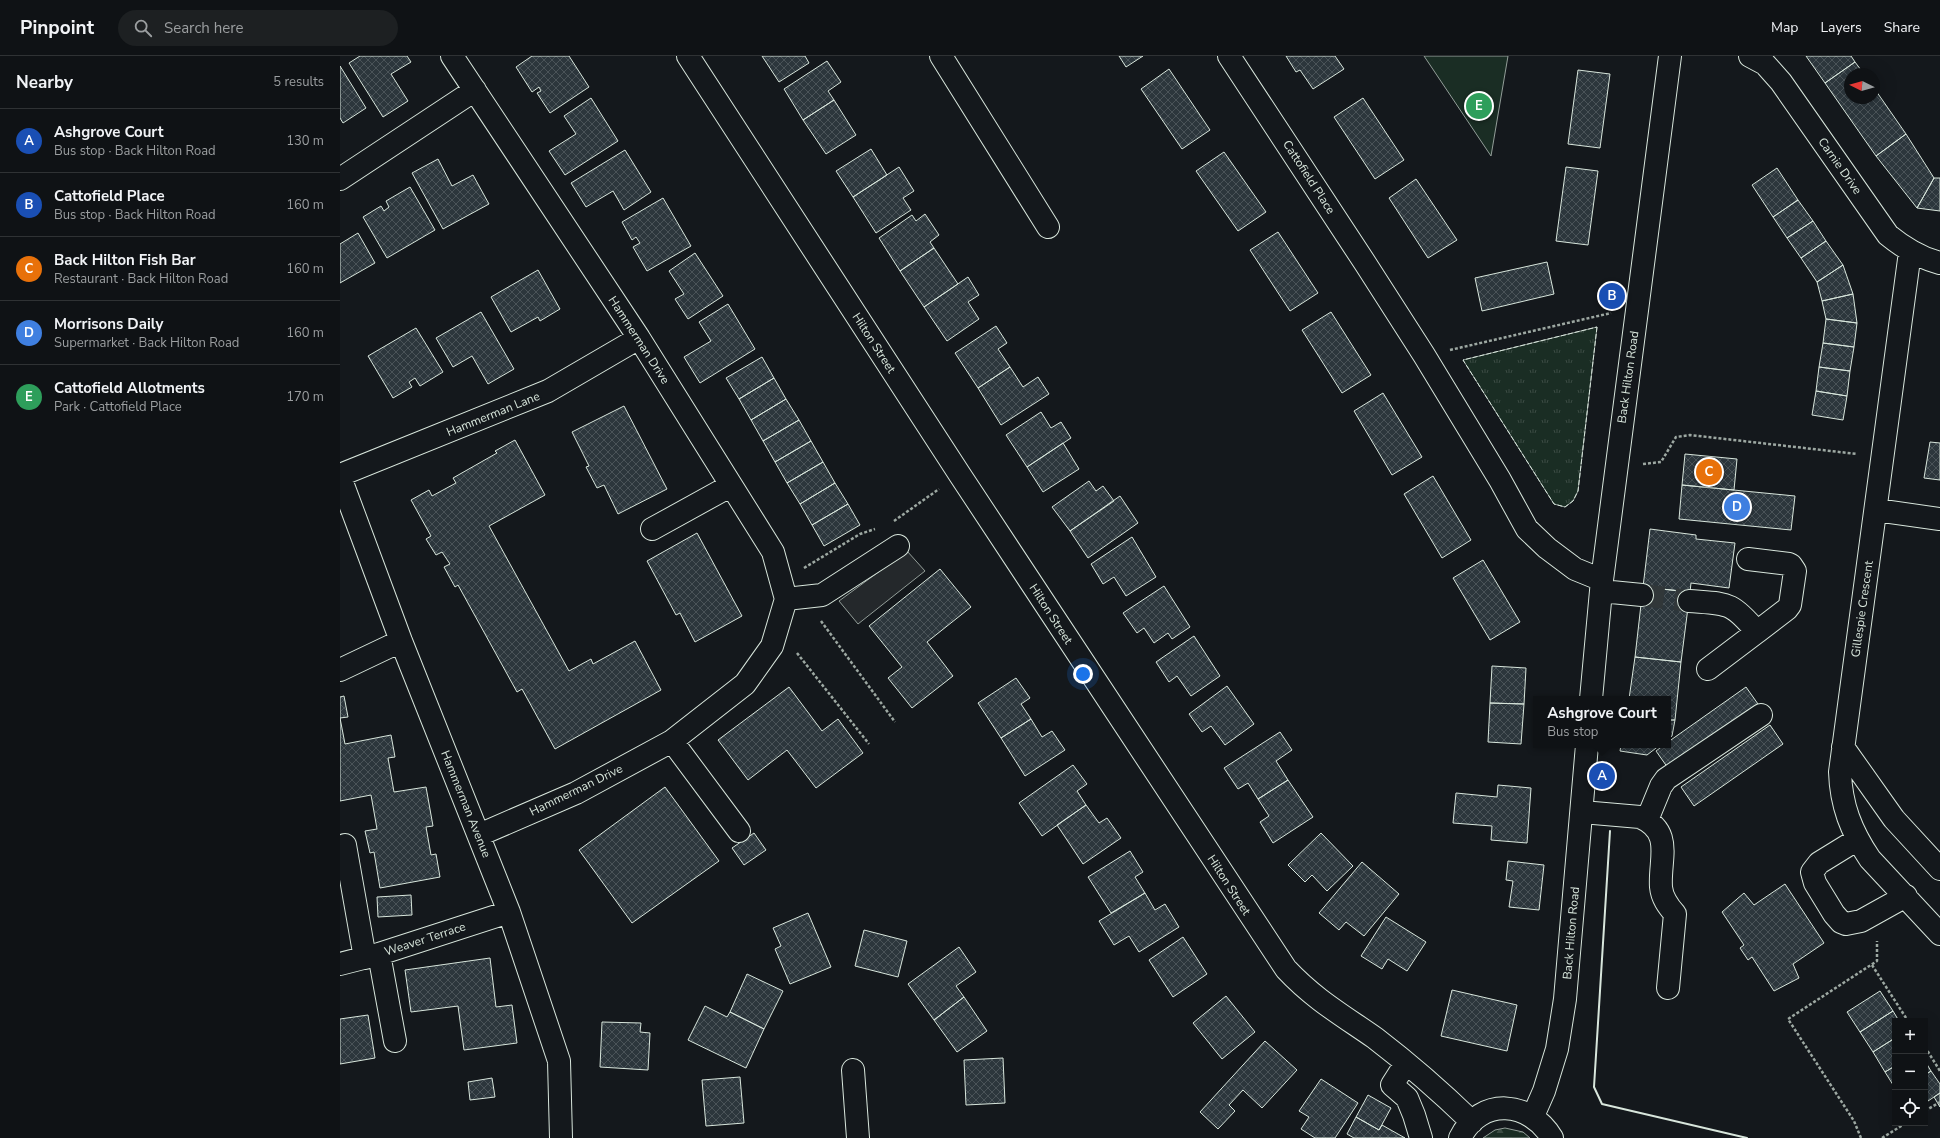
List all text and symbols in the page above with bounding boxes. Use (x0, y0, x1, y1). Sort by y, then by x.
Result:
search box (118, 10, 398, 46)
text: Pinpoint (20, 15, 94, 41)
icon: search (132, 17, 154, 39)
text: Search here (164, 18, 243, 38)
text: Map (1771, 18, 1798, 37)
text: Layers (1820, 18, 1862, 37)
text: Share (1884, 18, 1920, 37)
north arrow (1844, 68, 1880, 104)
text: Nearby (16, 71, 73, 94)
text: 5 results (273, 73, 324, 91)
pin: E (1466, 91, 1492, 121)
text: Ashgrove Court (54, 122, 163, 142)
text: A (24, 132, 34, 150)
text: 130 m (286, 132, 324, 150)
street label: Carnie Drive (1814, 134, 1866, 198)
street label: Cattofield Place (1279, 137, 1339, 217)
text: Bus stop · Back Hilton Road (54, 142, 216, 160)
text: Cattofield Place (54, 186, 165, 206)
text: B (25, 196, 33, 214)
text: 160 m (286, 196, 324, 214)
text: Bus stop · Back Hilton Road (54, 206, 216, 224)
text: Back Hilton Fish Bar (54, 250, 196, 270)
text: C (25, 260, 33, 278)
text: 160 m (286, 260, 324, 278)
text: Restaurant · Back Hilton Road (54, 270, 228, 288)
pin: B (1599, 281, 1625, 311)
street label: Hammerman Drive (605, 293, 673, 387)
street label: Hilton Street (849, 310, 900, 377)
text: Morrisons Daily (54, 314, 163, 334)
text: D (24, 324, 34, 342)
text: 160 m (286, 324, 324, 342)
street label: Back Hilton Road (1614, 330, 1642, 424)
text: Supermarket · Back Hilton Road (54, 334, 239, 352)
text: Cattofield Allotments (54, 378, 205, 398)
text: E (25, 388, 33, 406)
text: 170 m (286, 388, 324, 406)
street label: Hammerman Lane (444, 388, 542, 440)
text: Park · Cattofield Place (54, 398, 182, 416)
pin: C (1696, 457, 1722, 487)
pin: D (1724, 492, 1750, 522)
street label: Gillespie Crescent (1847, 559, 1877, 658)
street label: Hilton Street (1026, 581, 1077, 648)
your location (1073, 664, 1093, 684)
popup (1533, 696, 1671, 748)
text: Ashgrove Court (1547, 703, 1657, 723)
text: Bus stop (1547, 723, 1598, 741)
street label: Hammerman Avenue (437, 748, 495, 860)
street label: Hammerman Drive (527, 761, 625, 819)
pin: A (1589, 761, 1615, 791)
street label: Hilton Street (1204, 852, 1255, 919)
street label: Back Hilton Road (1559, 886, 1583, 980)
street label: Weaver Terrace (382, 918, 468, 960)
map controls (1892, 1018, 1928, 1126)
button: + (1892, 1018, 1928, 1054)
button: − (1892, 1054, 1928, 1090)
button: locate (1892, 1090, 1928, 1126)

